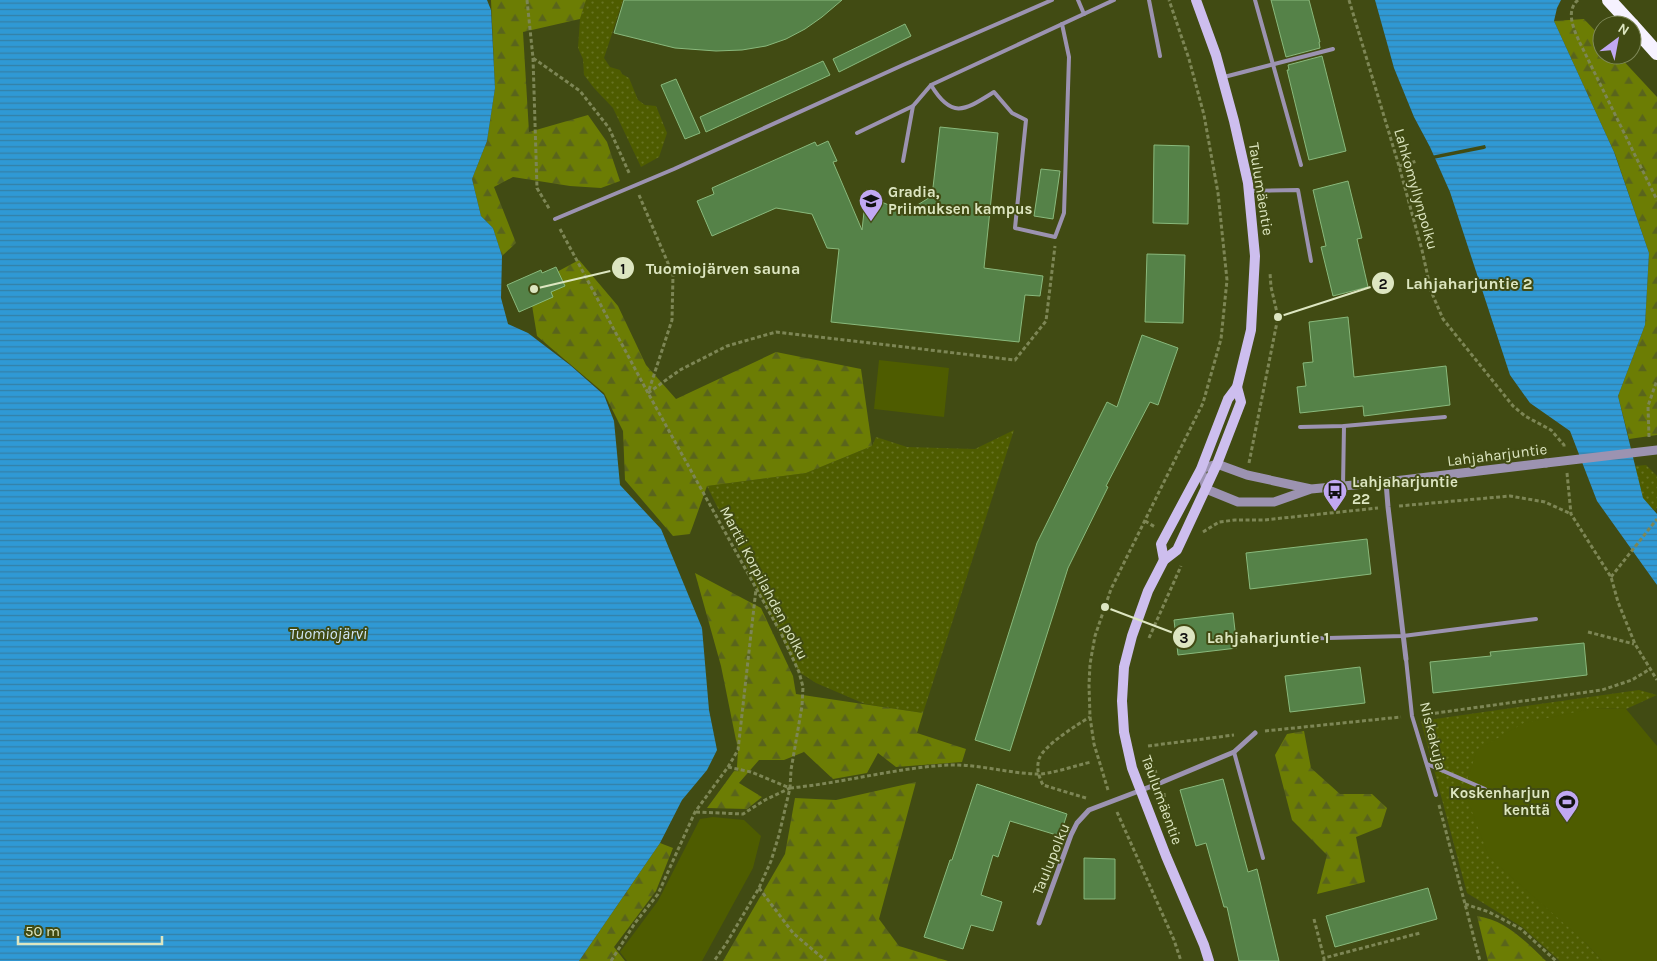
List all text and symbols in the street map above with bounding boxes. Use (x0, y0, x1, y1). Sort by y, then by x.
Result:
north arrow (1592, 15, 1642, 65)
text: N (1615, 20, 1632, 39)
street label: Lahkomyllynpolku (1390, 126, 1442, 252)
street label: Taulumäentie (1245, 141, 1277, 237)
place label: Gradia, Priimuksen kampus (888, 183, 1032, 218)
school or university icon: Gradia, Priimuksen kampus (858, 188, 884, 222)
callout: Tuomiojärven sauna (611, 253, 811, 284)
text: Tuomiojärven sauna (646, 259, 800, 278)
text: 1 (620, 260, 626, 278)
callout: Lahjaharjuntie 2 (1370, 268, 1542, 299)
text: Lahjaharjuntie 2 (1406, 274, 1532, 293)
text: 2 (1378, 275, 1388, 293)
street label: Lahjaharjuntie (1446, 440, 1548, 470)
place label: Lahjaharjuntie 22 (1352, 473, 1458, 508)
bus stop icon: Lahjaharjuntie 22 (1322, 478, 1348, 512)
street label: Martti Korpilahden polku (716, 503, 812, 663)
callout: Lahjaharjuntie 1 (1172, 622, 1339, 653)
water label: Tuomiojärvi (289, 624, 367, 643)
text: Lahjaharjuntie 1 (1207, 628, 1329, 647)
text: 3 (1179, 629, 1189, 647)
street label: Niskakuja (1416, 700, 1450, 772)
street label: Taulumäentie (1138, 753, 1186, 847)
place label: Koskenharjun kenttä (1450, 784, 1550, 819)
sports icon: Koskenharjun kenttä (1554, 789, 1580, 823)
street label: Taulupolku (1029, 821, 1073, 897)
scale bar (18, 914, 161, 946)
text: 50 m (25, 922, 60, 940)

